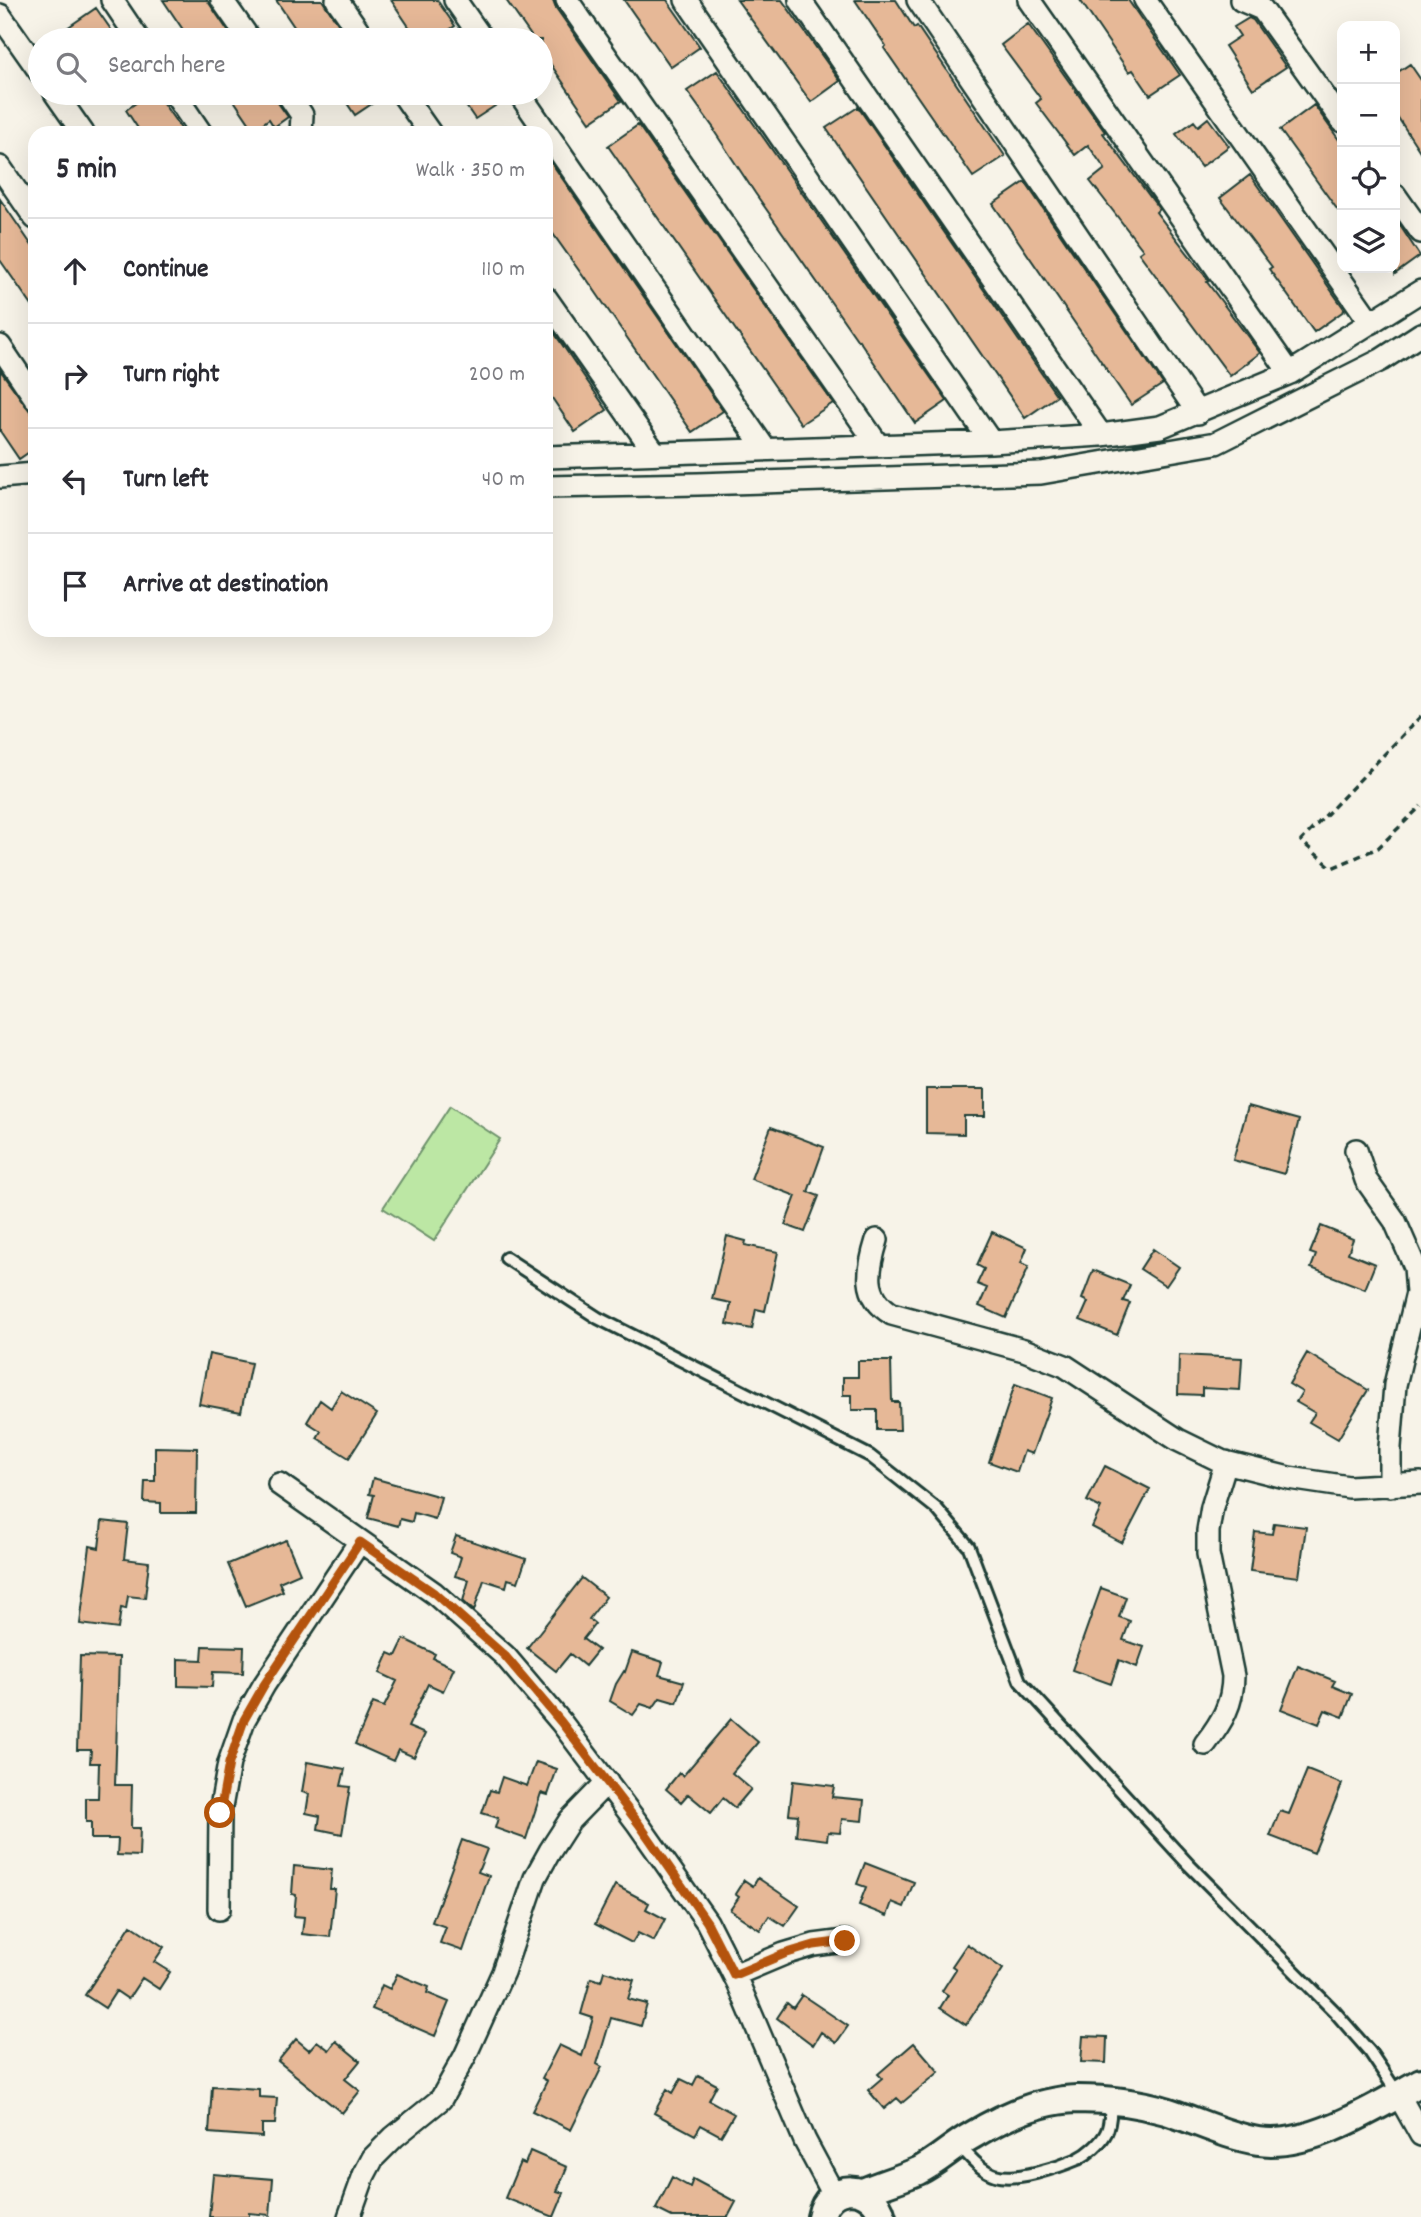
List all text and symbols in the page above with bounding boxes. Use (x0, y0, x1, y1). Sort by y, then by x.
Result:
map controls (1337, 21, 1400, 273)
button: + (1337, 21, 1400, 84)
search box (28, 28, 553, 105)
icon: search (52, 48, 90, 86)
text: Search here (108, 48, 226, 85)
button: − (1337, 84, 1400, 147)
button: locate (1337, 147, 1400, 210)
text: 5 min (56, 150, 117, 193)
text: Walk · 350 m (416, 155, 525, 188)
button: layers (1337, 210, 1400, 273)
icon: ahead (56, 252, 94, 290)
text: Continue (123, 252, 208, 289)
text: 110 m (481, 254, 525, 287)
icon: right (56, 357, 94, 395)
text: Turn right (123, 357, 220, 394)
text: 200 m (469, 359, 525, 392)
icon: left (56, 462, 94, 500)
text: Turn left (123, 462, 209, 499)
text: 40 m (482, 464, 525, 497)
icon: arrive (56, 567, 94, 605)
text: Arrive at destination (123, 567, 328, 604)
route start (204, 1797, 235, 1828)
route end (829, 1925, 860, 1956)

